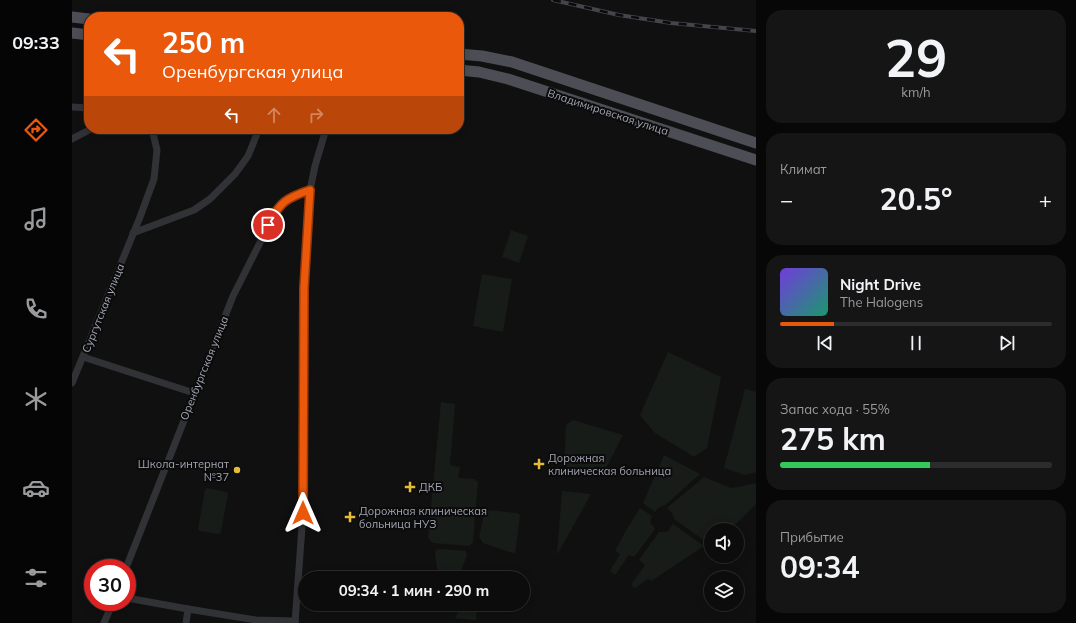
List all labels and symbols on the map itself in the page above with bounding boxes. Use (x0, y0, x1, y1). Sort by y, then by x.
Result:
street label: Владимировская улица (546, 86, 670, 138)
pin (251, 208, 285, 242)
street label: Сургутская улица (79, 261, 127, 355)
street label: Оренбургская улица (177, 314, 231, 422)
place label: Дорожная клиническая больница (548, 451, 671, 478)
place label: Школа-интернат №37 (138, 457, 229, 484)
marker: Дорожная клиническая больница (533, 458, 545, 470)
marker: Школа-интернат №37 (232, 465, 242, 475)
place label: ДКБ (419, 480, 443, 494)
marker: ДКБ (404, 481, 416, 493)
position arrow (282, 492, 324, 534)
place label: Дорожная клиническая больница НУЗ (359, 504, 487, 531)
marker: Дорожная клиническая больница НУЗ (344, 511, 356, 523)
speed limit sign: 30 (84, 559, 136, 611)

